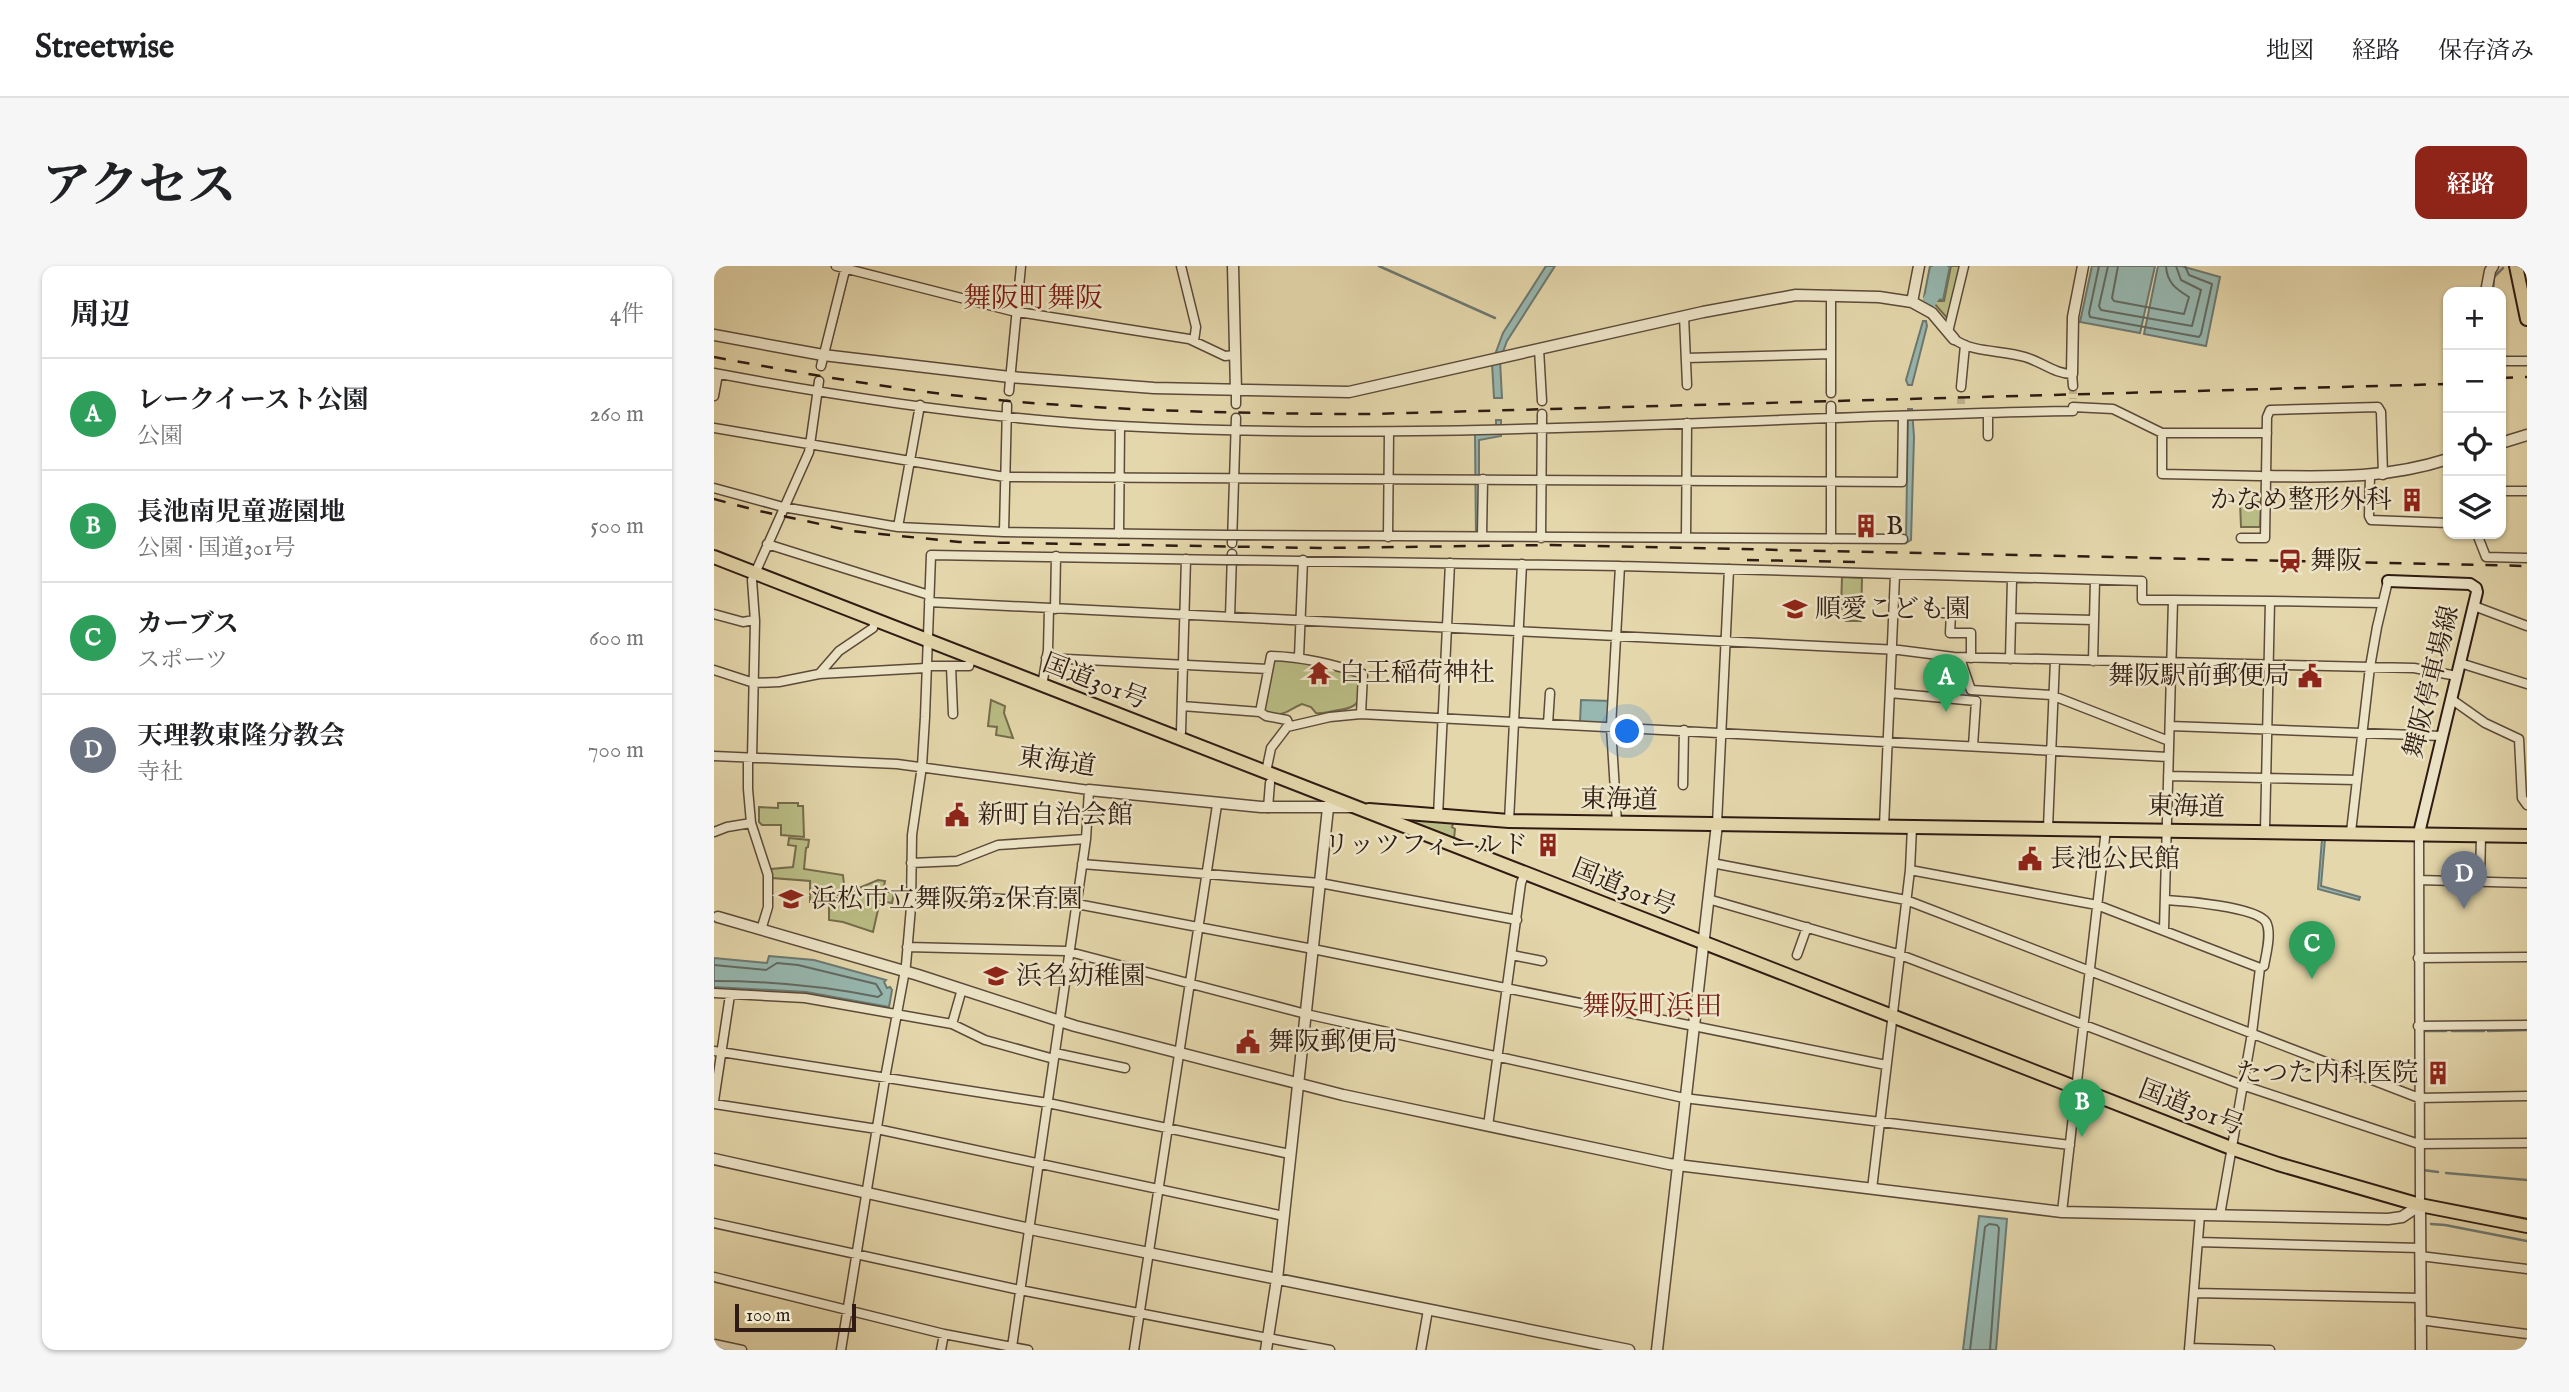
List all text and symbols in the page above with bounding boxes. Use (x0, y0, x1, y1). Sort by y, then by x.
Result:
text: Streetwise (35, 27, 174, 69)
text: 地図 (2266, 36, 2314, 67)
text: 経路 (2352, 36, 2400, 67)
text: 保存済み (2438, 36, 2534, 67)
button: 経路 (2415, 146, 2527, 219)
text: アクセス (42, 157, 237, 219)
district label: 舞阪町舞阪 (963, 282, 1103, 317)
map controls (2443, 287, 2506, 539)
button: + (2443, 287, 2506, 350)
text: 周辺 (70, 297, 130, 335)
text: 4件 (610, 300, 644, 329)
button: − (2443, 350, 2506, 413)
text: レークイースト公園 (137, 384, 368, 417)
text: A (85, 400, 101, 429)
text: 260 m (589, 400, 644, 429)
button: locate (2443, 413, 2506, 476)
text: 公園 (137, 422, 183, 451)
button: layers (2443, 476, 2506, 539)
place label: かなめ整形外科 (2210, 484, 2392, 517)
building icon: かなめ整形外科 (2398, 486, 2426, 514)
text: 長池南児童遊園地 (137, 496, 345, 529)
place label: B (1886, 510, 1903, 543)
text: B (85, 512, 101, 541)
text: 500 m (590, 512, 644, 541)
building icon: B (1852, 512, 1880, 540)
text: 公園 · 国道301号 (137, 534, 295, 563)
place label: 舞阪 (2310, 545, 2362, 578)
station icon: 舞阪 (2276, 547, 2304, 575)
place label: 順愛こども園 (1815, 593, 1971, 626)
school or university icon: 順愛こども園 (1781, 595, 1809, 623)
street label: 舞阪停車場線 (2397, 602, 2467, 762)
text: カーブス (137, 608, 239, 641)
text: C (85, 624, 101, 653)
text: 600 m (589, 624, 644, 653)
text: スポーツ (137, 646, 228, 675)
street label: 国道301号 (1038, 647, 1152, 717)
pin: A (1923, 654, 1969, 712)
place label: 白王稲荷神社 (1339, 657, 1495, 690)
temple icon: 白王稲荷神社 (1305, 659, 1333, 687)
place label: 舞阪駅前郵便局 (2108, 660, 2290, 693)
public building icon: 舞阪駅前郵便局 (2296, 662, 2324, 690)
your location (1610, 714, 1644, 748)
text: 天理教東隆分教会 (137, 720, 345, 753)
text: D (84, 736, 102, 765)
text: 700 m (588, 736, 644, 765)
street label: 東海道 (1016, 740, 1098, 784)
text: 寺社 (137, 758, 183, 787)
street label: 東海道 (1580, 783, 1658, 817)
street label: 東海道 (2147, 790, 2225, 824)
place label: 新町自治会館 (977, 799, 1133, 832)
public building icon: 新町自治会館 (943, 801, 971, 829)
place label: リッツフィールド (1324, 829, 1528, 862)
building icon: リッツフィールド (1534, 831, 1562, 859)
place label: 長池公民館 (2050, 843, 2180, 876)
public building icon: 長池公民館 (2016, 845, 2044, 873)
pin: D (2441, 851, 2487, 909)
street label: 国道301号 (1567, 852, 1681, 924)
place label: 浜松市立舞阪第2保育園 (811, 883, 1083, 916)
school or university icon: 浜松市立舞阪第2保育園 (777, 885, 805, 913)
pin: C (2289, 921, 2335, 979)
place label: 浜名幼稚園 (1016, 960, 1146, 993)
school or university icon: 浜名幼稚園 (982, 962, 1010, 990)
district label: 舞阪町浜田 (1582, 990, 1722, 1025)
place label: 舞阪郵便局 (1268, 1026, 1398, 1059)
public building icon: 舞阪郵便局 (1234, 1028, 1262, 1056)
place label: たつた内科医院 (2236, 1057, 2418, 1090)
building icon: たつた内科医院 (2424, 1059, 2452, 1087)
street label: 国道301号 (2134, 1073, 2248, 1143)
pin: B (2059, 1079, 2105, 1137)
scale bar (735, 1301, 856, 1333)
text: 100 m (746, 1304, 790, 1328)

